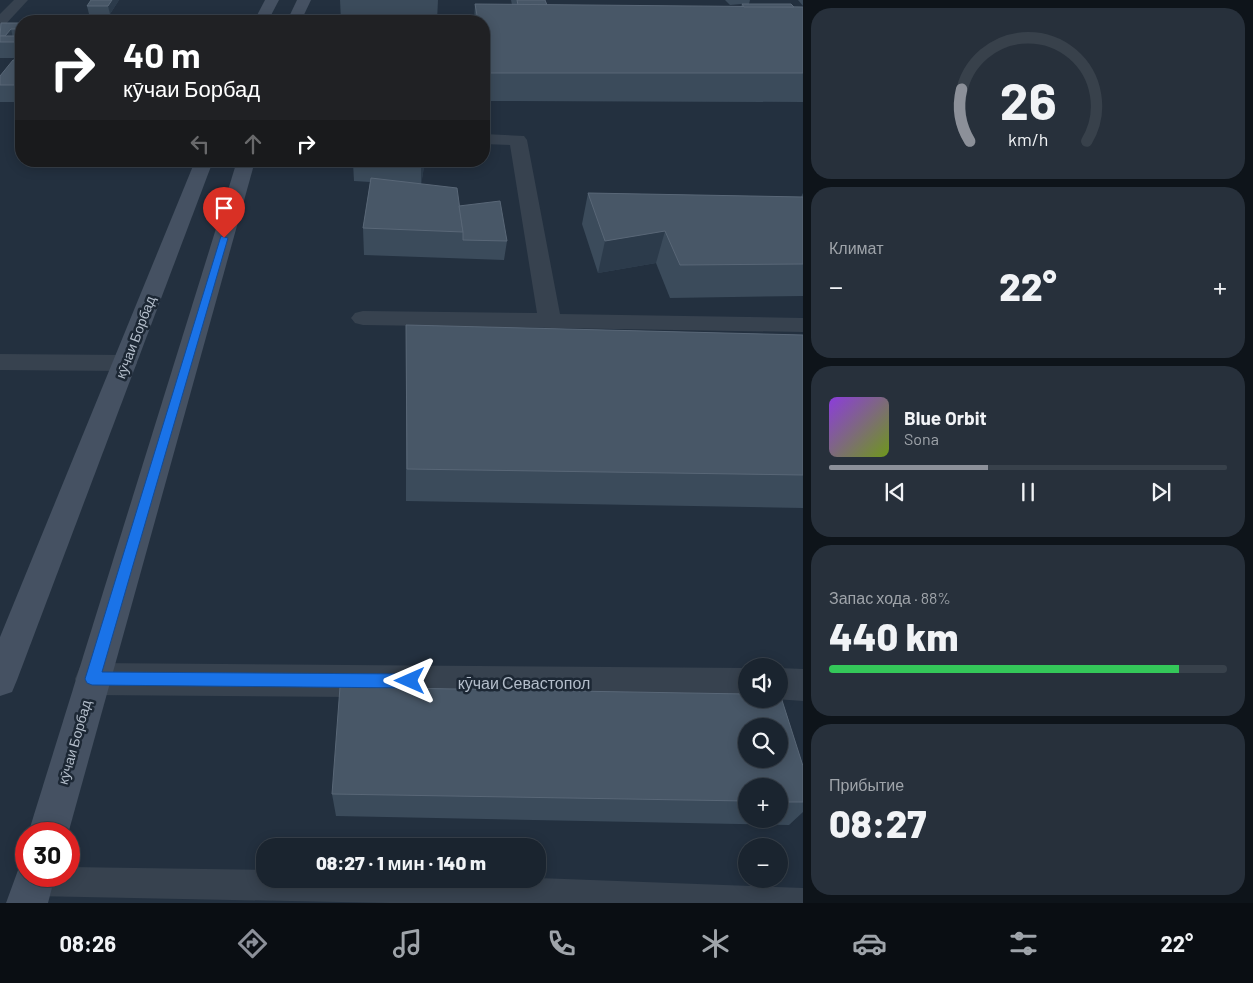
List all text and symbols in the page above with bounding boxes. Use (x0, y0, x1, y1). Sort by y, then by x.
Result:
text: 40 m (123, 33, 200, 75)
icon: right (40, 35, 105, 100)
text: 26 (999, 68, 1057, 130)
text: кӯчаи Борбад (123, 75, 260, 101)
text: km/h (1008, 128, 1048, 150)
icon: left (186, 130, 214, 158)
icon: ahead (239, 130, 267, 158)
icon: right (292, 130, 320, 158)
pin (203, 187, 245, 238)
icon: arrive (210, 194, 238, 222)
text: Климат (829, 238, 883, 257)
text: 22° (999, 263, 1057, 309)
text: − (829, 269, 843, 303)
text: + (1213, 269, 1227, 303)
street label: кӯчаи Борбад (111, 293, 159, 381)
text: Blue Orbit (904, 406, 987, 429)
text: Sona (904, 429, 939, 448)
icon: previous (881, 478, 909, 506)
icon: pause (1014, 478, 1042, 506)
icon: next (1147, 478, 1175, 506)
text: Запас хода · 88% (829, 588, 951, 607)
text: 440 km (829, 613, 958, 659)
position arrow (383, 654, 435, 706)
map controls (738, 658, 788, 888)
button: sound (738, 658, 788, 708)
street label: кӯчаи Севастопол (458, 673, 590, 692)
street label: кӯчаи Борбад (54, 698, 94, 786)
button: search (738, 718, 788, 768)
text: Прибытие (829, 775, 904, 794)
button: + (738, 778, 788, 828)
text: 08:27 (829, 800, 926, 846)
speed limit sign: 30 (15, 822, 80, 887)
button: − (738, 838, 788, 888)
text: 08:27 · 1 мин · 140 m (316, 851, 486, 874)
icon: directions (235, 926, 270, 961)
icon: music (390, 926, 425, 961)
icon: phone (544, 926, 579, 961)
icon: climate (698, 926, 733, 961)
icon: car (852, 926, 887, 961)
icon: filters (1006, 926, 1041, 961)
text: 08:26 (60, 930, 116, 956)
text: 22° (1160, 930, 1193, 956)

